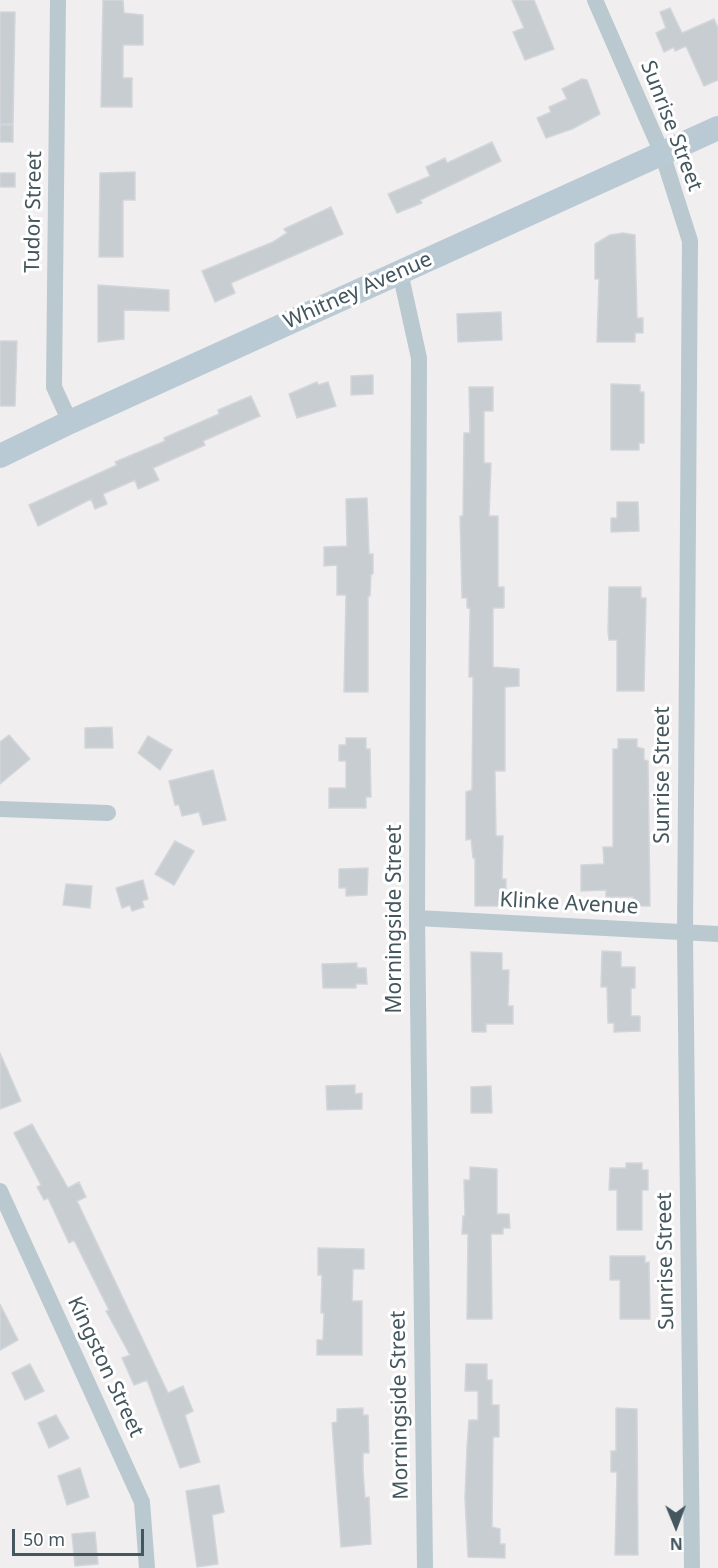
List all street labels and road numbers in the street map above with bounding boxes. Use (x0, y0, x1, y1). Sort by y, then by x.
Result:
street label: Sunrise Street (635, 57, 707, 195)
street label: Tudor Street (20, 151, 48, 273)
street label: Whitney Avenue (280, 247, 436, 335)
street label: Sunrise Street (650, 706, 676, 844)
street label: Morningside Street (382, 824, 408, 1014)
street label: Klinke Avenue (499, 888, 639, 920)
street label: Sunrise Street (652, 1192, 680, 1330)
street label: Kingston Street (62, 1293, 148, 1441)
street label: Morningside Street (386, 1310, 414, 1500)

